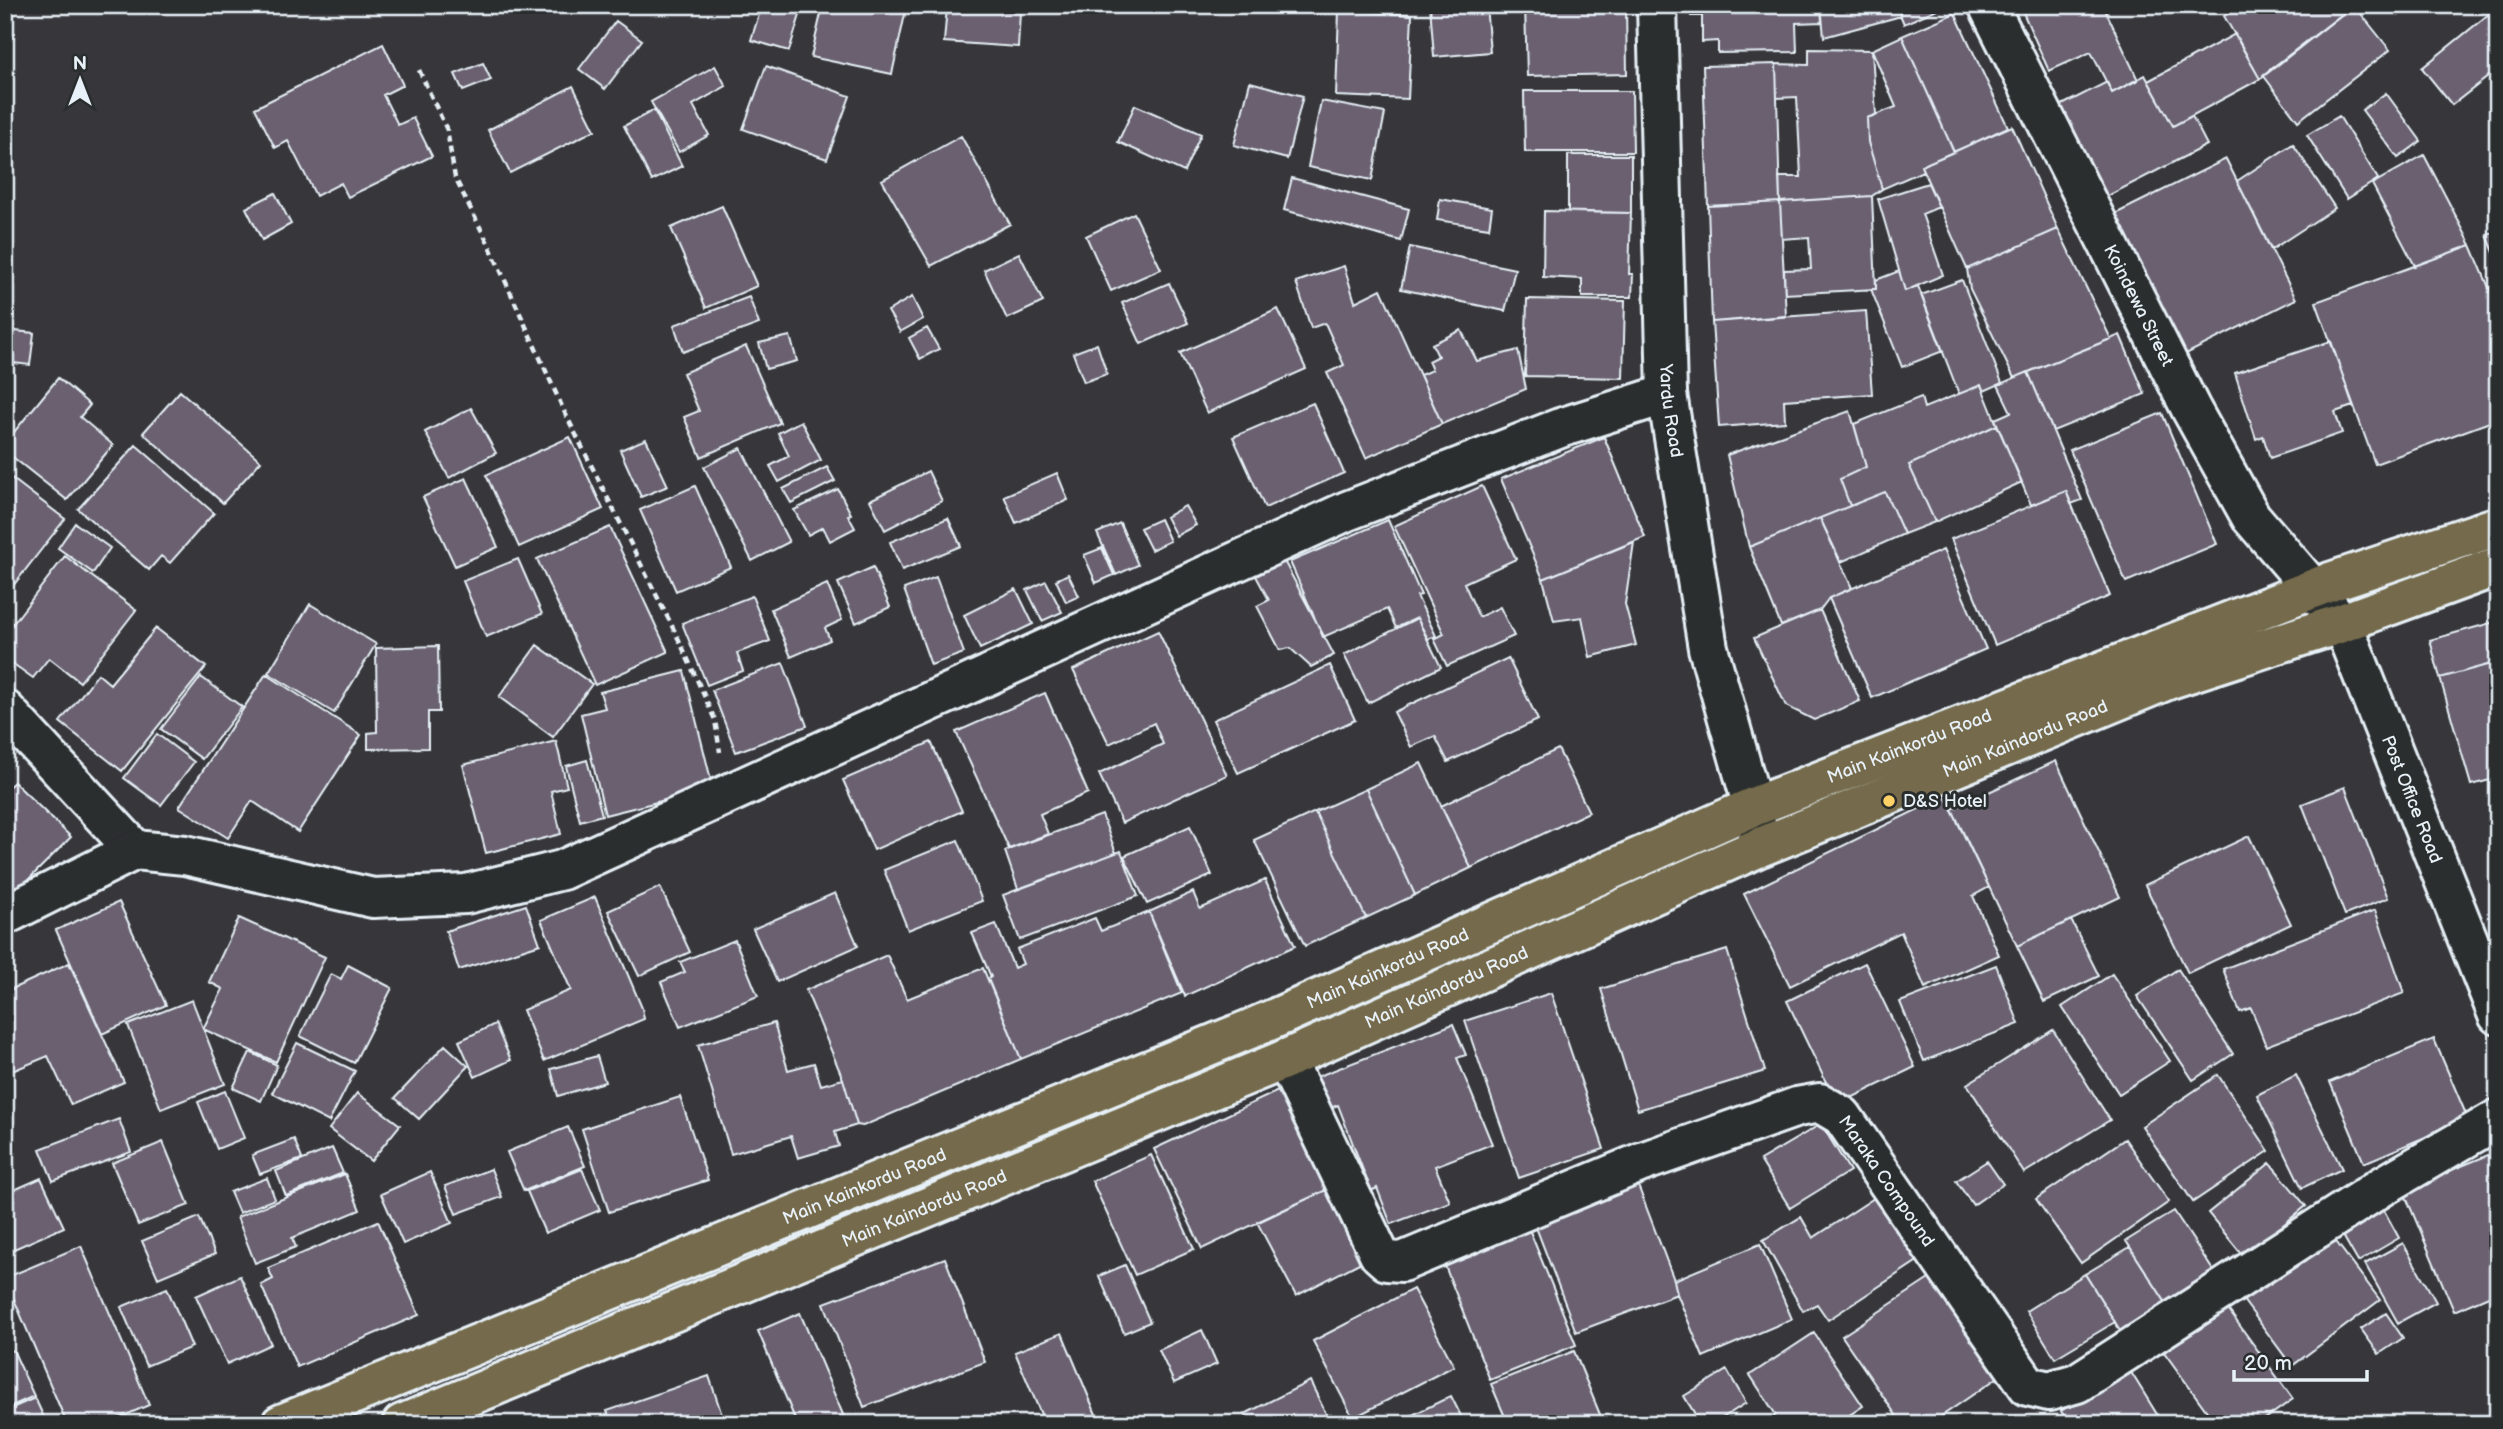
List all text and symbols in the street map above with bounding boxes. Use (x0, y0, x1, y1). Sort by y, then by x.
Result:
north arrow (46, 46, 116, 116)
text: N (73, 53, 87, 76)
street label: Koindewa Street (2100, 241, 2178, 370)
street label: Yardu Road (1656, 363, 1688, 459)
street label: Main Kaindordu Road (1940, 695, 2111, 782)
street label: Main Kainkordu Road (1824, 705, 1995, 788)
street label: Post Office Road (2377, 732, 2447, 866)
place label: D&S Hotel (1903, 791, 1987, 812)
marker: D&S Hotel (1881, 793, 1897, 809)
street label: Main Kainkordu Road (1304, 923, 1472, 1013)
street label: Main Kaindordu Road (1361, 942, 1531, 1033)
street label: Maraka Compound (1834, 1111, 1939, 1251)
street label: Main Kainkordu Road (780, 1144, 949, 1229)
street label: Main Kaindordu Road (839, 1165, 1010, 1252)
scale bar (2234, 1338, 2366, 1382)
text: 20 m (2244, 1351, 2292, 1376)

